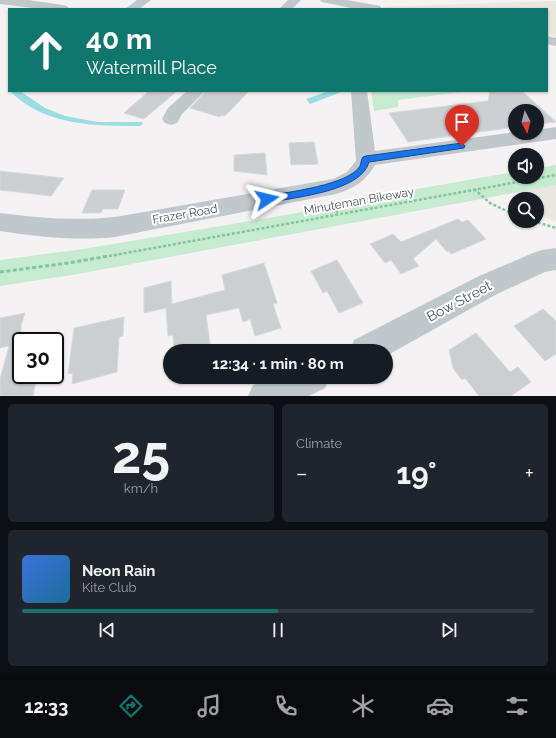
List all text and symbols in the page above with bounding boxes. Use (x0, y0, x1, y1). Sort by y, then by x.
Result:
text: 40 m (86, 23, 152, 56)
icon: ahead (20, 24, 72, 76)
text: Watermill Place (86, 57, 217, 78)
north arrow (508, 104, 544, 140)
map controls (508, 104, 544, 228)
pin (445, 105, 479, 146)
icon: arrive (451, 111, 473, 133)
button: sound (508, 148, 544, 184)
position arrow (246, 178, 288, 220)
street label: Minuteman Bikeway (303, 184, 416, 218)
button: search (508, 192, 544, 228)
street label: Frazer Road (151, 201, 219, 227)
street label: Bow Street (424, 277, 494, 325)
speed limit sign: 30 (12, 332, 64, 384)
text: 12:34 · 1 min · 80 m (212, 355, 344, 373)
text: 25 (112, 424, 170, 485)
text: Climate (296, 436, 342, 451)
text: 19° (396, 456, 436, 491)
text: − (296, 460, 308, 486)
text: + (525, 460, 534, 486)
text: km/h (124, 481, 158, 496)
text: Neon Rain (82, 562, 155, 580)
text: Kite Club (82, 580, 137, 595)
icon: previous (96, 619, 118, 641)
icon: pause (267, 619, 289, 641)
icon: next (438, 619, 460, 641)
icon: directions (117, 692, 145, 720)
icon: music (195, 692, 223, 720)
icon: phone (272, 692, 300, 720)
icon: climate (349, 692, 377, 720)
icon: car (426, 692, 454, 720)
icon: filters (503, 692, 531, 720)
text: 12:33 (25, 696, 68, 717)

